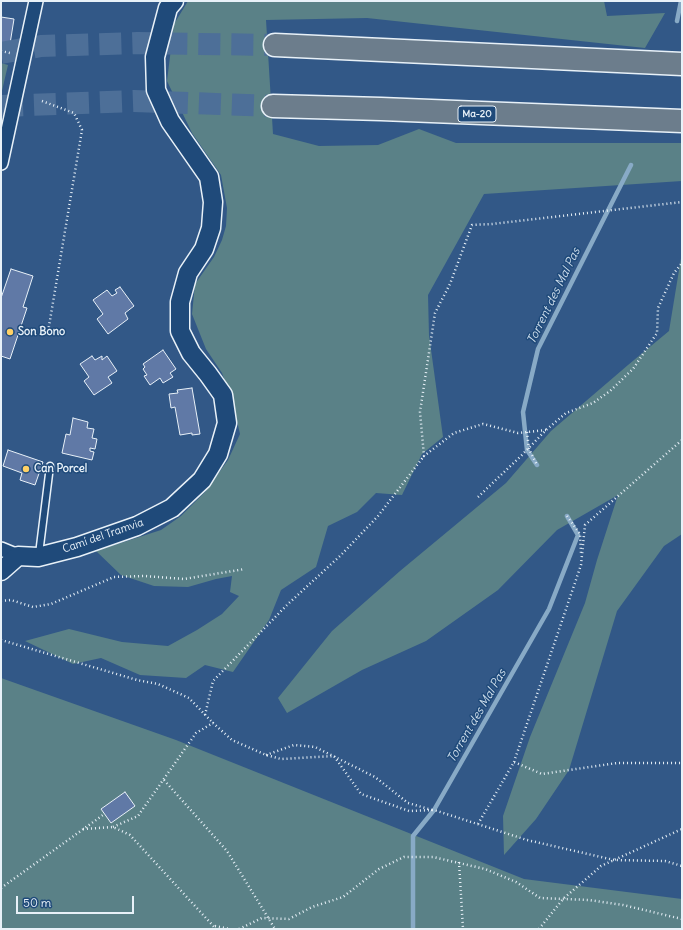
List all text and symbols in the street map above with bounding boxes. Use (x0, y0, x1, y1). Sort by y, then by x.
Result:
road number: Ma-20 (458, 106, 496, 122)
water label: Torrent des Mal Pas (525, 246, 583, 346)
place label: Son Bono (18, 325, 65, 339)
marker: Son Bono (5, 327, 15, 337)
place label: Can Porcel (34, 462, 87, 476)
marker: Can Porcel (21, 464, 31, 474)
street label: Camí del Tramvia (61, 516, 145, 556)
water label: Torrent des Mal Pas (445, 667, 509, 765)
scale bar (18, 888, 136, 914)
text: 50 m (23, 895, 51, 910)

